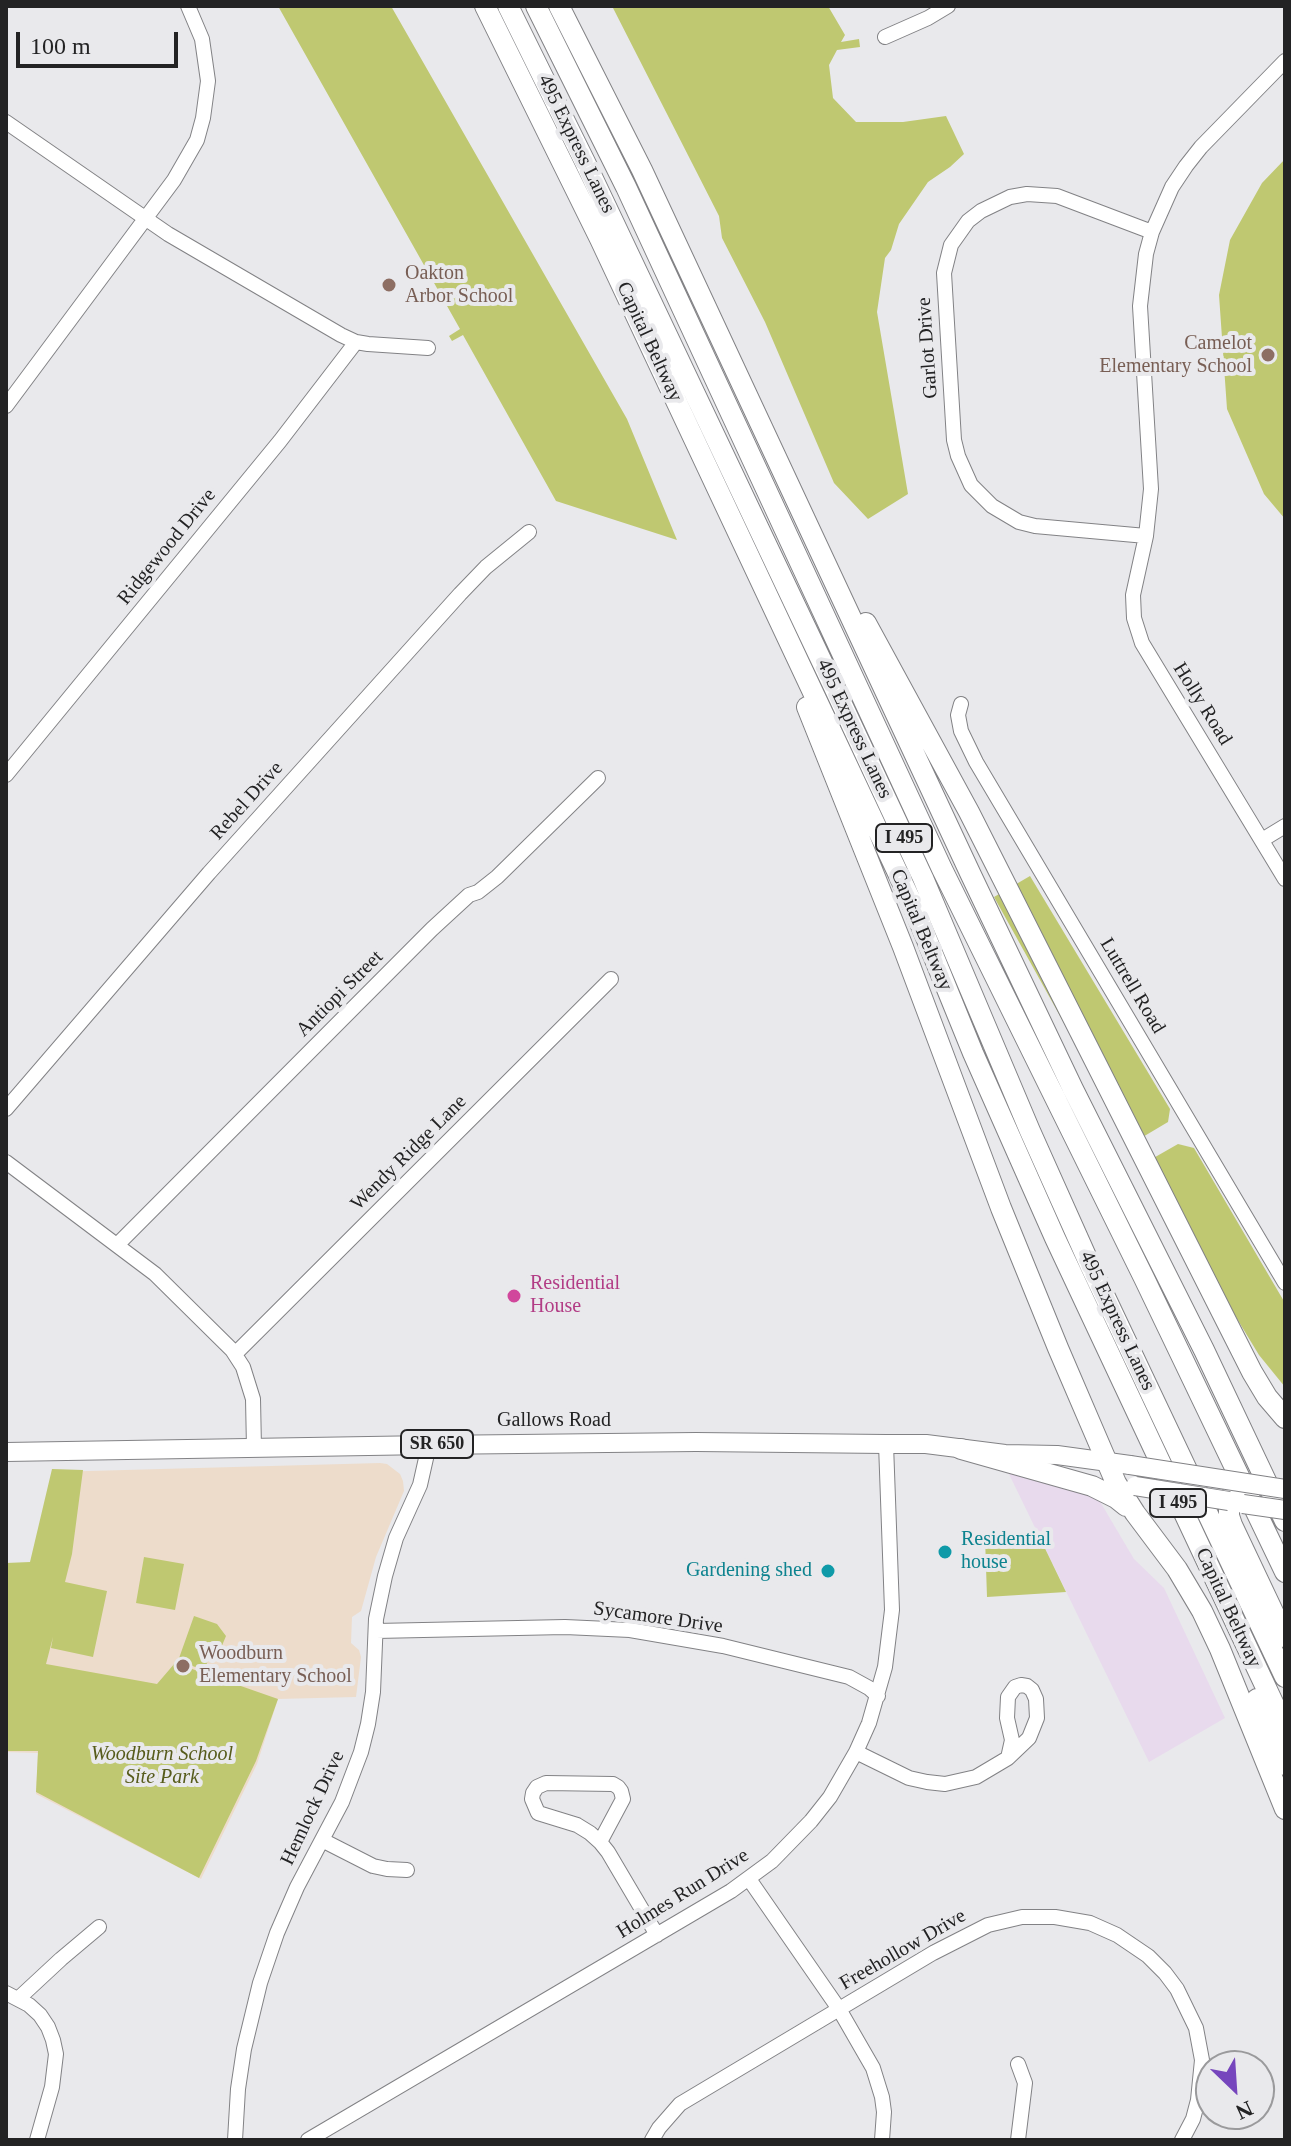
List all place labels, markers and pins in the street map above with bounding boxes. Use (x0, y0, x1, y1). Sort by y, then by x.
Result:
place label: Oakton Arbor School (405, 262, 513, 309)
marker: Oakton Arbor School (380, 276, 398, 294)
place label: Camelot Elementary School (1099, 332, 1252, 379)
marker: Camelot Elementary School (1259, 346, 1277, 364)
place label: Residential House (530, 1272, 620, 1319)
marker: Residential House (505, 1287, 523, 1305)
place label: Residential house (961, 1528, 1051, 1575)
marker: Residential house (936, 1543, 954, 1561)
place label: Gardening shed (686, 1559, 812, 1583)
marker: Gardening shed (819, 1562, 837, 1580)
place label: Woodburn Elementary School (199, 1642, 352, 1689)
marker: Woodburn Elementary School (174, 1657, 192, 1675)

